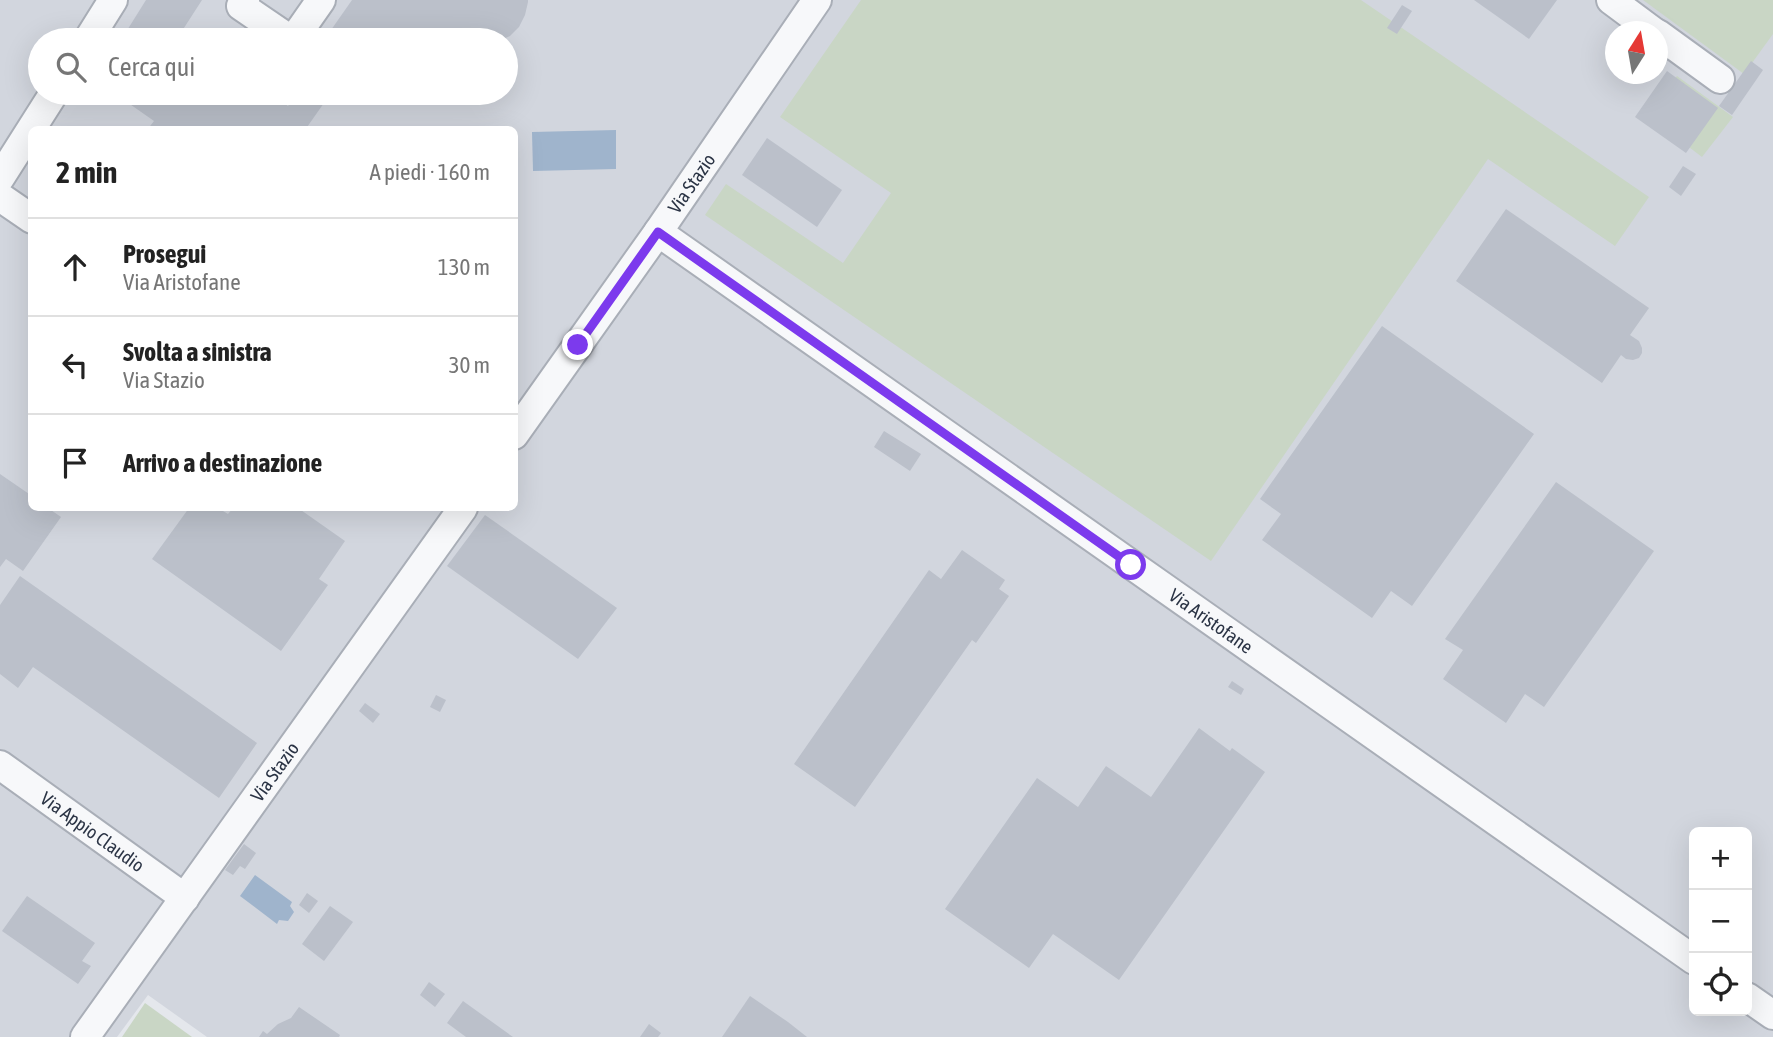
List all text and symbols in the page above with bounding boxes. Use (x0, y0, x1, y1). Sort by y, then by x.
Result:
north arrow (1605, 21, 1668, 84)
search box (28, 28, 518, 105)
icon: search (52, 48, 90, 86)
text: Cerca qui (108, 52, 195, 82)
street label: Via Stazio (663, 149, 720, 217)
text: 2 min (56, 155, 117, 189)
text: A piedi · 160 m (370, 159, 490, 185)
text: Prosegui (123, 239, 206, 269)
icon: ahead (56, 248, 94, 286)
text: 130 m (438, 254, 490, 280)
text: Via Aristofane (123, 269, 241, 295)
route end (562, 329, 593, 360)
text: Svolta a sinistra (123, 337, 272, 367)
icon: left (56, 346, 94, 384)
text: 30 m (449, 352, 490, 378)
text: Via Stazio (123, 367, 205, 393)
icon: arrive (56, 444, 94, 482)
text: Arrivo a destinazione (123, 448, 322, 478)
route start (1115, 549, 1146, 580)
street label: Via Aristofane (1165, 584, 1257, 658)
street label: Via Stazio (246, 738, 303, 806)
street label: Via Appio Claudio (36, 787, 149, 876)
map controls (1689, 827, 1752, 1016)
button: + (1689, 827, 1752, 890)
button: − (1689, 890, 1752, 953)
button: locate (1689, 953, 1752, 1016)

